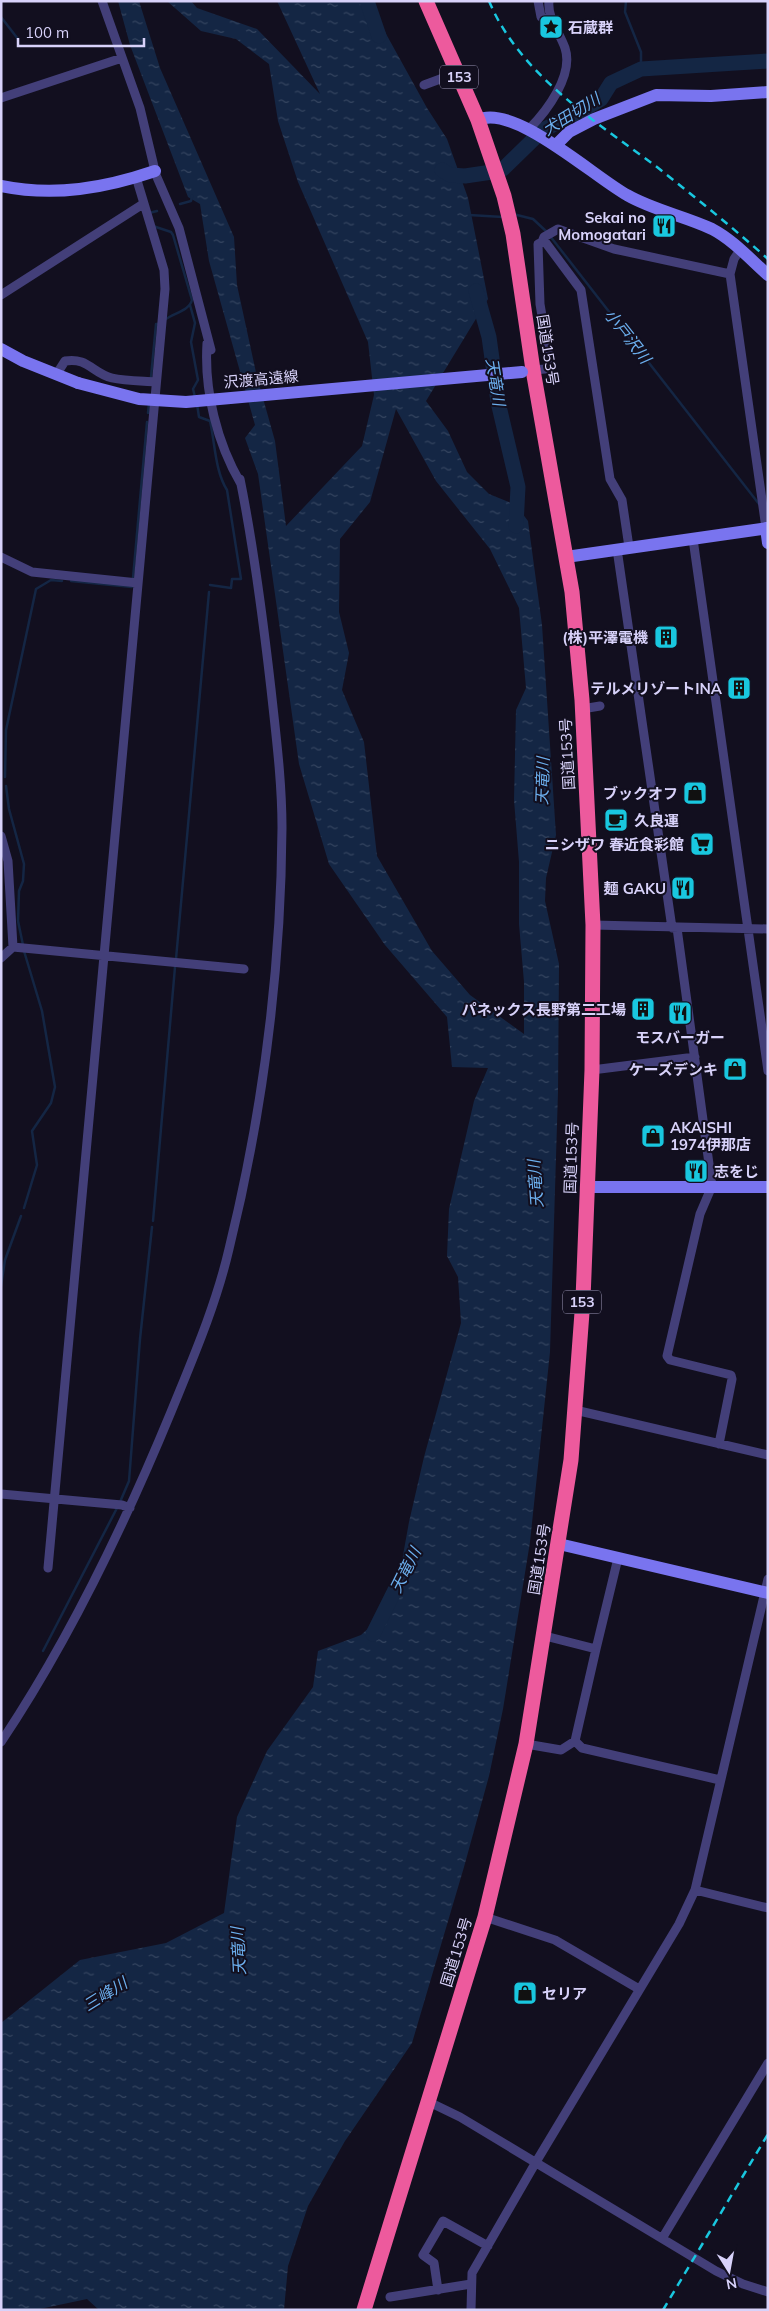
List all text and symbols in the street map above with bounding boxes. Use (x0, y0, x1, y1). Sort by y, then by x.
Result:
place icon: 石蔵群 (538, 14, 564, 40)
scale bar (18, 15, 144, 47)
place label: 石蔵群 (568, 18, 613, 37)
text: 100 m (25, 23, 69, 42)
road number: 153 (440, 66, 478, 88)
water label: 犬田切川 (539, 88, 605, 139)
place label: Sekai no Momogatari (558, 208, 646, 244)
restaurant icon: Sekai no Momogatari (651, 213, 677, 239)
water label: 小戸沢川 (600, 305, 657, 369)
street label: 国道153号 (533, 313, 563, 387)
water label: 天竜川 (482, 357, 510, 409)
street label: 沢渡高遠線 (223, 366, 299, 392)
building icon: (株)平澤電機 (653, 624, 679, 650)
place label: (株)平澤電機 (562, 628, 648, 647)
building icon: テルメリゾートINA (726, 675, 752, 701)
place label: テルメリゾートINA (590, 679, 723, 698)
street label: 国道153号 (556, 718, 578, 790)
water label: 天竜川 (531, 755, 553, 805)
shop icon: ブックオフ (682, 780, 708, 806)
place label: ブックオフ (603, 784, 678, 803)
cafe icon: 久良運 (603, 807, 629, 833)
place label: 久良運 (634, 811, 679, 830)
supermarket icon: ニシザワ 春近食彩館 (689, 831, 715, 857)
place label: ニシザワ 春近食彩館 (545, 835, 684, 854)
restaurant icon: 麺 GAKU (670, 875, 696, 901)
place label: 麺 GAKU (604, 879, 666, 898)
building icon: パネックス長野第二工場 (630, 996, 656, 1022)
place label: パネックス長野第二工場 (461, 1000, 626, 1019)
restaurant icon: モスバーガー (667, 1000, 693, 1026)
place label: モスバーガー (635, 1028, 725, 1047)
shop icon: ケーズデンキ (722, 1056, 748, 1082)
place label: ケーズデンキ (629, 1060, 718, 1079)
place label: AKAISHI 1974伊那店 (670, 1118, 751, 1154)
street label: 国道153号 (560, 1122, 582, 1194)
shop icon: AKAISHI 1974伊那店 (640, 1123, 666, 1149)
water label: 天竜川 (523, 1157, 547, 1209)
restaurant icon: 志をじ (683, 1158, 709, 1184)
place label: 志をじ (714, 1162, 759, 1181)
road number: 153 (563, 1290, 601, 1314)
street label: 国道153号 (524, 1522, 554, 1596)
water label: 天竜川 (385, 1542, 426, 1596)
street label: 国道153号 (436, 1915, 476, 1989)
water label: 天竜川 (227, 1925, 249, 1975)
water label: 三峰川 (79, 1972, 132, 2015)
shop icon: セリア (512, 1980, 538, 2006)
place label: セリア (542, 1984, 587, 2003)
north arrow (704, 2246, 754, 2296)
text: N (725, 2274, 738, 2294)

